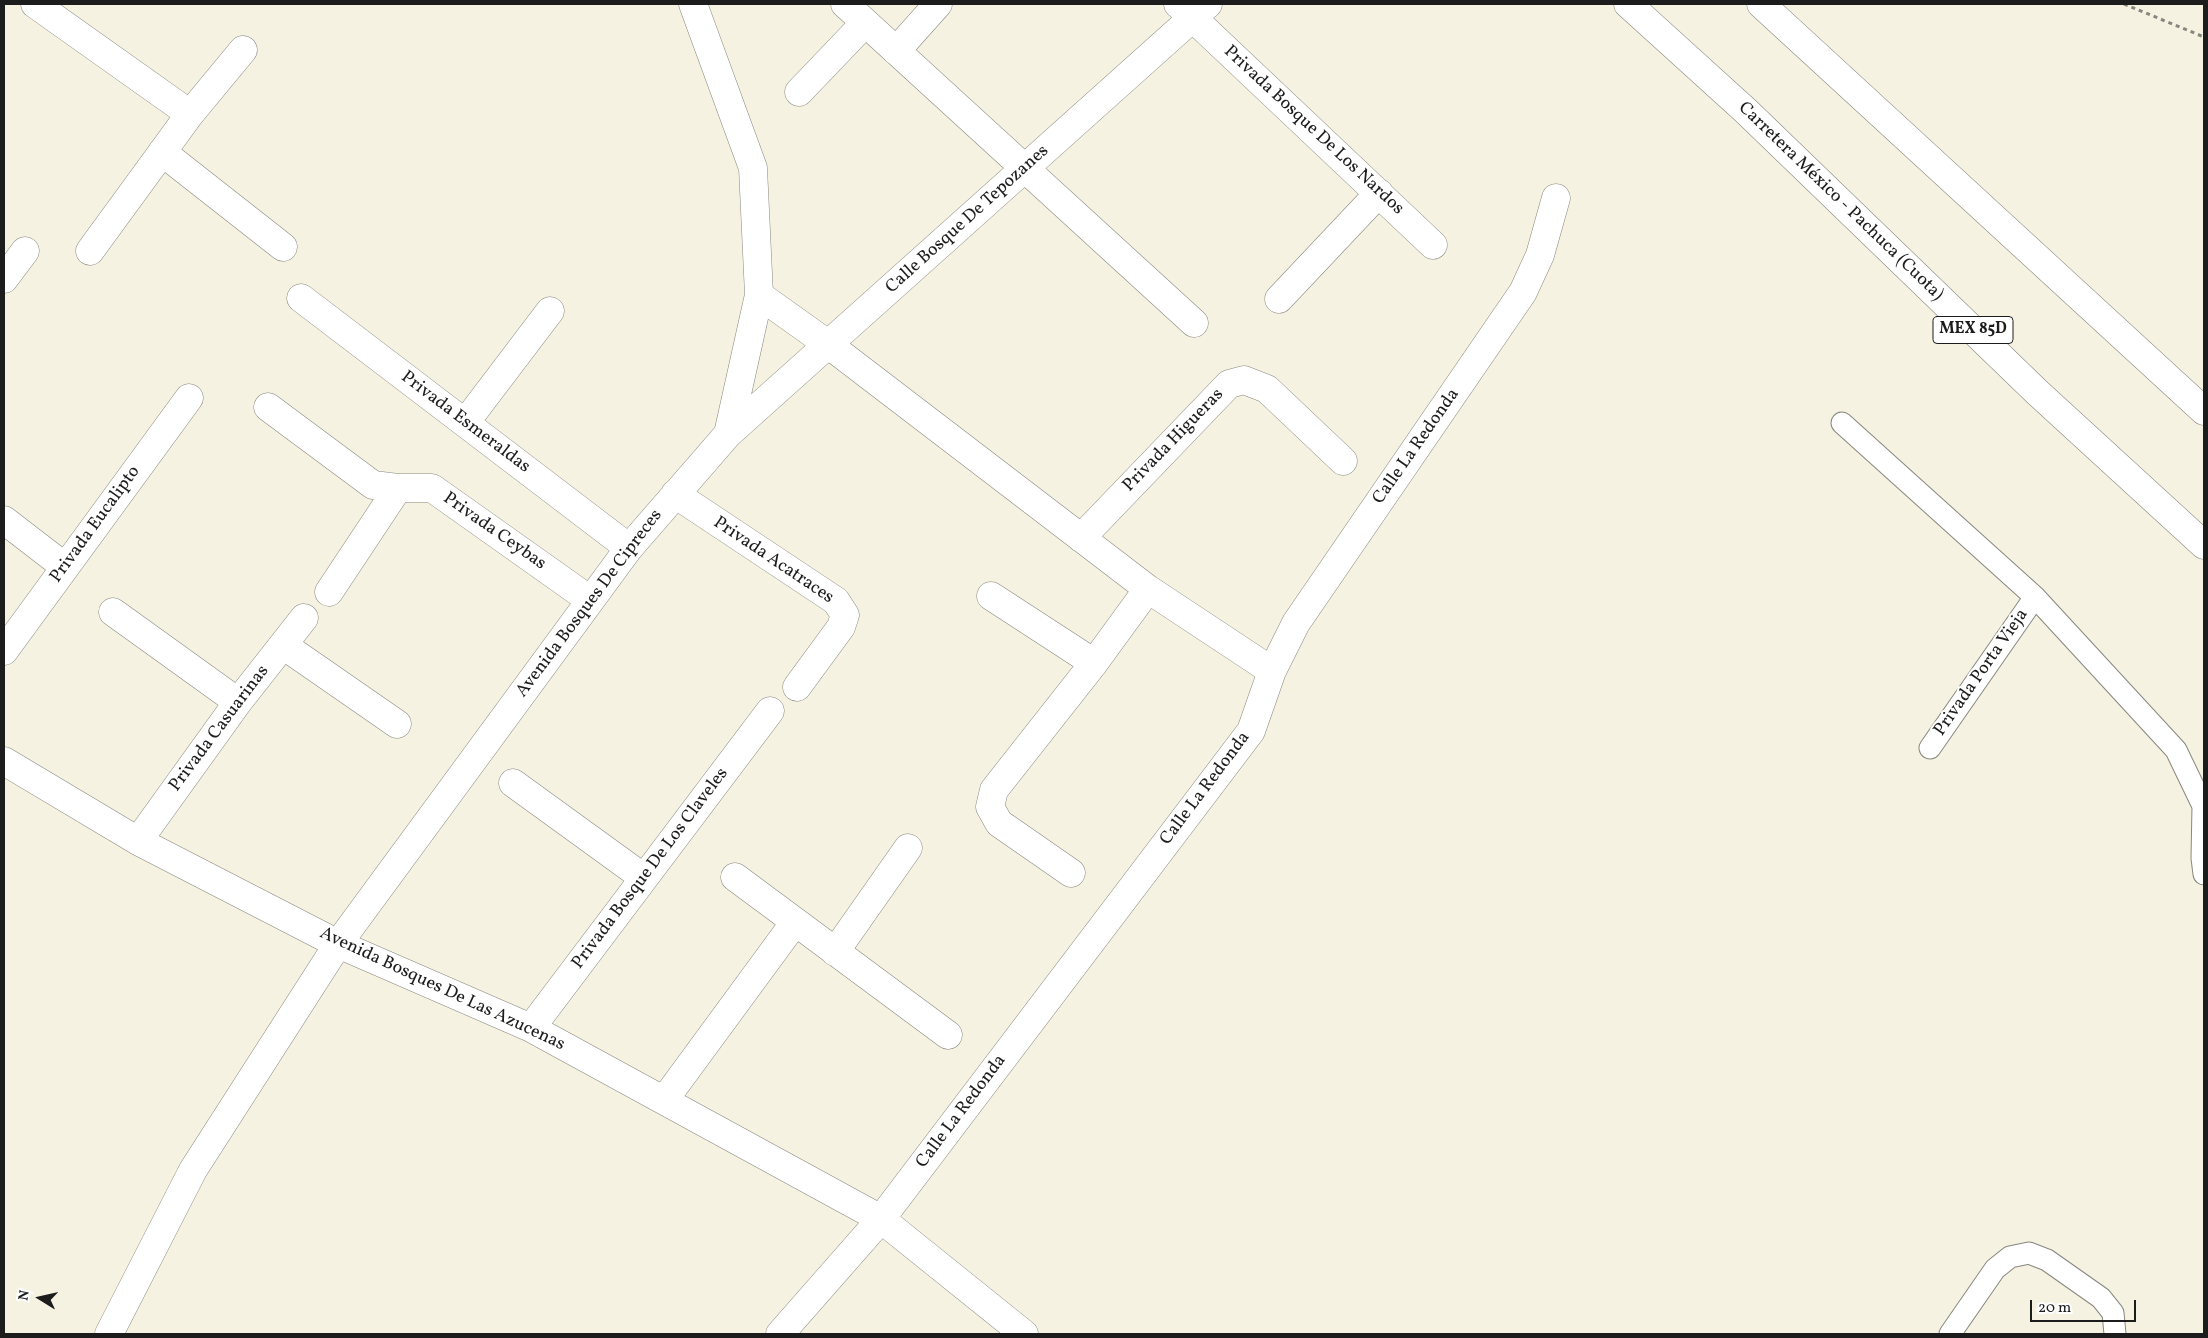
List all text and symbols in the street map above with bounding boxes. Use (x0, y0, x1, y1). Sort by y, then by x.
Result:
street label: Privada Bosque De Los Nardos (1218, 42, 1408, 220)
street label: Carretera México - Pachuca (Cuota) (1733, 98, 1947, 306)
street label: Calle Bosque De Tepozanes (882, 141, 1054, 299)
road number: MEX 85D (1933, 316, 2013, 344)
street label: Privada Esmeraldas (396, 367, 534, 479)
street label: Privada Higueras (1119, 385, 1229, 497)
street label: Calle La Redonda (1369, 385, 1465, 509)
street label: Privada Eucalipto (46, 462, 146, 588)
street label: Privada Ceybas (438, 488, 550, 576)
street label: Avenida Bosques De Cipreces (512, 506, 668, 702)
street label: Privada Acatraces (709, 513, 837, 609)
street label: Privada Porta Vieja (1930, 605, 2034, 741)
street label: Privada Casuarinas (165, 662, 275, 796)
street label: Calle La Redonda (1156, 728, 1256, 850)
street label: Privada Bosque De Los Claveles (568, 764, 734, 974)
street label: Avenida Bosques De Las Azucenas (316, 924, 568, 1056)
street label: Calle La Redonda (912, 1051, 1012, 1173)
north arrow (15, 1273, 65, 1323)
text: N (14, 1289, 35, 1302)
scale bar (2033, 1290, 2139, 1322)
text: 20 m (2038, 1298, 2071, 1319)

